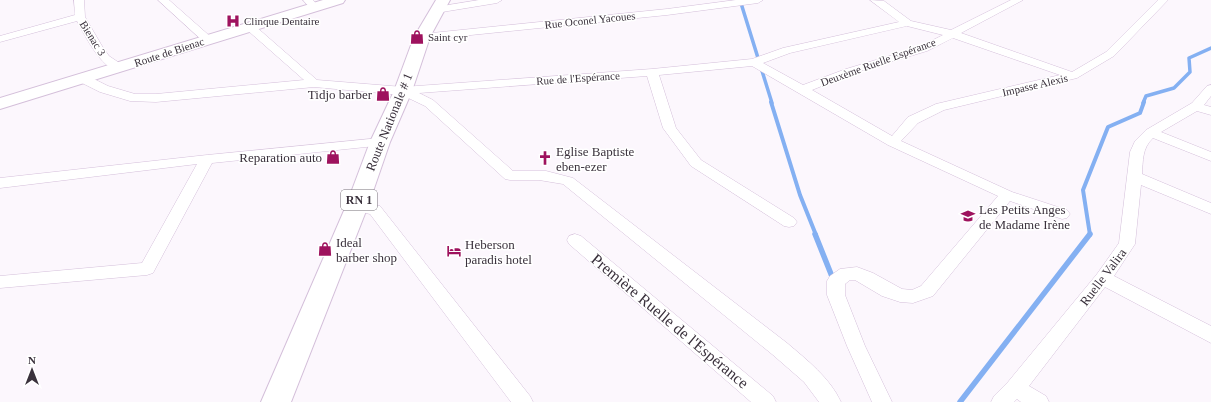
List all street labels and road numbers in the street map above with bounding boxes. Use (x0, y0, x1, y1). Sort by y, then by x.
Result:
street label: Rue Oconel Yacoues (544, 9, 636, 31)
street label: Bienac 3 (78, 18, 109, 58)
street label: Route de Bienac (133, 35, 206, 69)
street label: Deuxème Ruelle Espérance (819, 36, 937, 88)
street label: Rue de l'Espérance (536, 69, 620, 87)
street label: Route Nationale # 1 (363, 71, 415, 173)
street label: Impasse Alexis (1001, 72, 1069, 98)
road number: RN 1 (341, 190, 377, 210)
street label: Ruelle Valira (1077, 245, 1130, 309)
street label: Première Ruelle de l'Espérance (587, 250, 752, 392)

